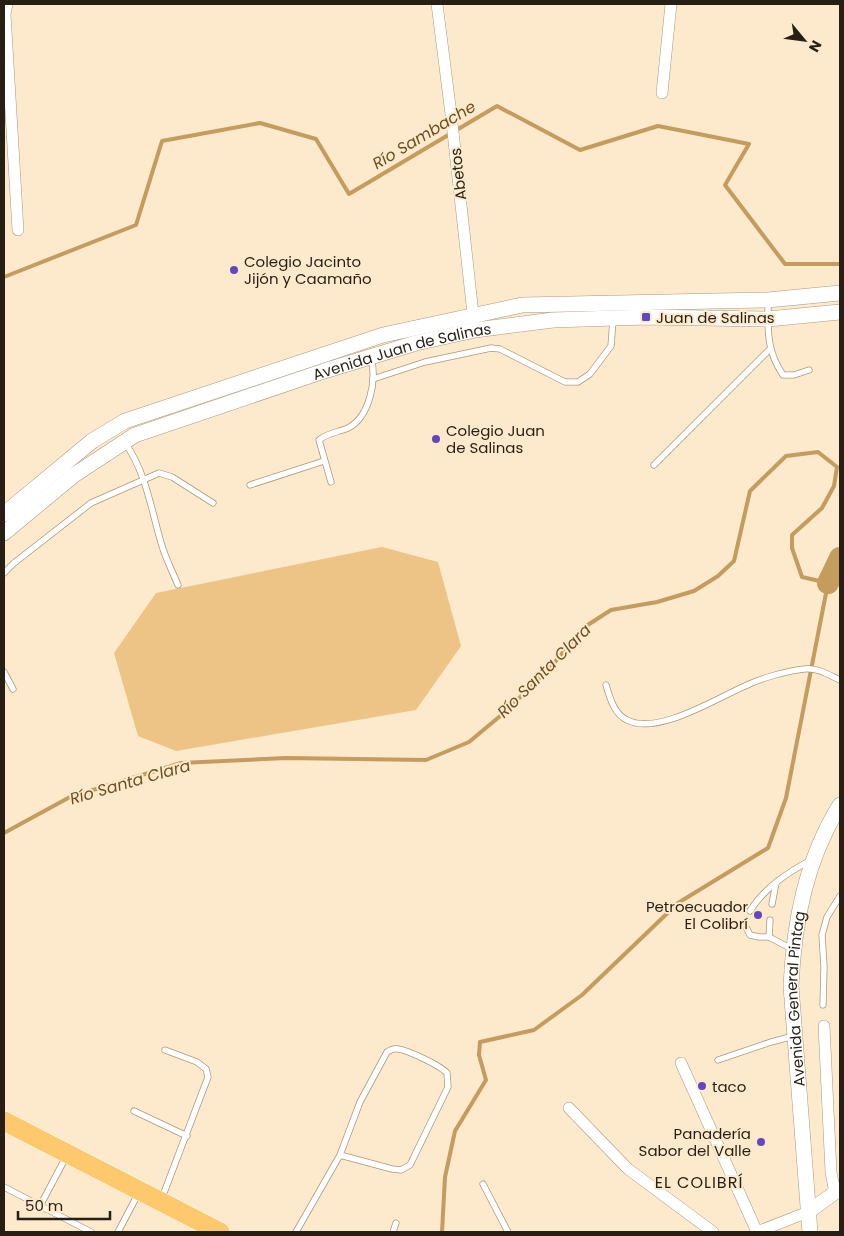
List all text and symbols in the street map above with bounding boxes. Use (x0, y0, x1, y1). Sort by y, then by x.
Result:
north arrow (779, 15, 829, 65)
text: N (804, 37, 827, 56)
water label: Río Sambache (368, 95, 480, 175)
street label: Abetos (445, 147, 471, 201)
place label: Colegio Jacinto Jijón y Caamaño (244, 251, 372, 289)
marker: Colegio Jacinto Jijón y Caamaño (228, 264, 240, 276)
place label: Juan de Salinas (656, 307, 775, 328)
marker: Juan de Salinas (640, 311, 652, 323)
street label: Avenida Juan de Salinas (310, 318, 492, 385)
place label: Colegio Juan de Salinas (446, 420, 545, 458)
marker: Colegio Juan de Salinas (430, 433, 442, 445)
water label: Río Santa Clara (492, 619, 596, 723)
water label: Río Santa Clara (67, 754, 193, 810)
place label: Petroecuador El Colibrí (646, 896, 748, 934)
marker: Petroecuador El Colibrí (752, 909, 764, 921)
street label: Avenida General Pintag (780, 909, 810, 1088)
place label: taco (712, 1076, 746, 1097)
marker: taco (696, 1080, 708, 1092)
place label: Panadería Sabor del Valle (639, 1123, 751, 1161)
marker: Panadería Sabor del Valle (755, 1136, 767, 1148)
district label: EL COLIBRÍ (655, 1171, 743, 1194)
scale bar (18, 1188, 110, 1220)
text: 50 m (25, 1195, 63, 1216)

